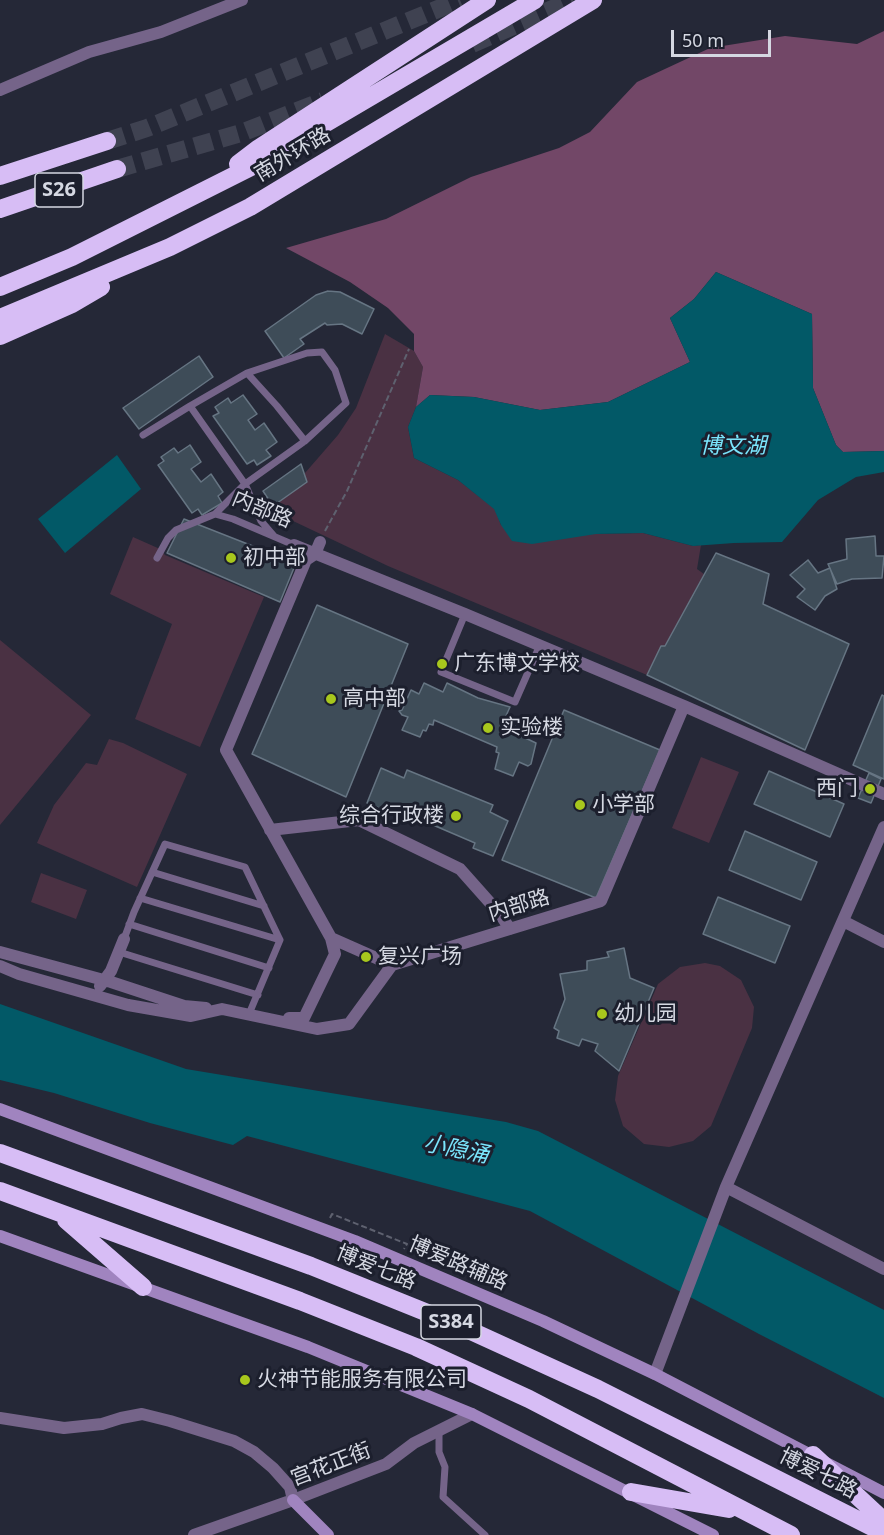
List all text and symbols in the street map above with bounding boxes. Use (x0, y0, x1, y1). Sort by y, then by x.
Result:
scale bar (674, 18, 774, 56)
text: 50 m (682, 28, 724, 52)
street label: 南外环路 (251, 123, 335, 187)
road number: S26 (35, 173, 83, 207)
water label: 博文湖 (700, 434, 766, 460)
street label: 内部路 (228, 486, 296, 534)
place label: 初中部 (243, 545, 306, 571)
marker: 初中部 (224, 551, 238, 565)
place label: 广东博文学校 (454, 651, 580, 677)
marker: 广东博文学校 (435, 657, 449, 671)
place label: 高中部 (343, 686, 406, 712)
marker: 高中部 (324, 692, 338, 706)
place label: 实验楼 (500, 715, 563, 741)
marker: 实验楼 (481, 721, 495, 735)
place label: 西门 (816, 776, 858, 802)
marker: 西门 (863, 782, 877, 796)
place label: 小学部 (592, 792, 655, 818)
marker: 小学部 (573, 798, 587, 812)
place label: 综合行政楼 (339, 803, 444, 829)
marker: 综合行政楼 (449, 809, 463, 823)
street label: 内部路 (485, 885, 553, 927)
place label: 复兴广场 (378, 944, 462, 970)
marker: 复兴广场 (359, 950, 373, 964)
place label: 幼儿园 (614, 1001, 677, 1027)
marker: 幼儿园 (595, 1007, 609, 1021)
water label: 小隐涌 (421, 1131, 491, 1169)
street label: 博爱路辅路 (405, 1232, 511, 1296)
street label: 博爱七路 (332, 1241, 420, 1295)
road number: S384 (421, 1305, 481, 1339)
place label: 火神节能服务有限公司 (257, 1367, 467, 1393)
marker: 火神节能服务有限公司 (238, 1373, 252, 1387)
street label: 宫花正街 (287, 1438, 375, 1492)
street label: 博爱七路 (775, 1444, 861, 1504)

